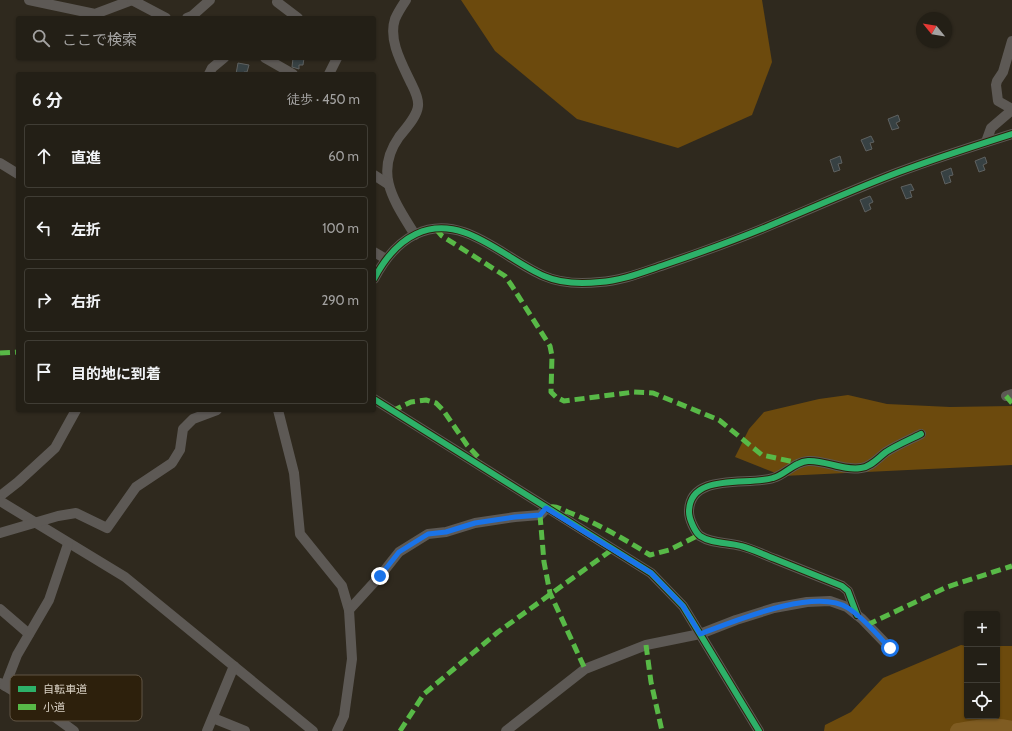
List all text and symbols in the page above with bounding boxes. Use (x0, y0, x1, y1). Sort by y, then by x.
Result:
north arrow (916, 12, 952, 48)
search box (16, 16, 376, 60)
icon: search (30, 27, 52, 49)
text: ここで検索 (62, 31, 137, 49)
text: 6 分 (32, 90, 62, 110)
text: 徒歩 · 450 m (287, 91, 360, 107)
icon: ahead (33, 145, 55, 167)
text: 60 m (328, 148, 359, 164)
text: 直進 (71, 149, 101, 167)
icon: left (33, 217, 55, 239)
text: 100 m (322, 220, 359, 236)
text: 左折 (71, 221, 101, 239)
icon: right (33, 289, 55, 311)
text: 290 m (321, 292, 359, 308)
text: 右折 (71, 293, 101, 311)
icon: arrive (33, 361, 55, 383)
text: 目的地に到着 (71, 365, 161, 383)
route end (371, 567, 389, 585)
map controls (964, 611, 1000, 719)
button: + (964, 611, 1000, 647)
route start (881, 639, 899, 657)
button: − (964, 647, 1000, 683)
legend (10, 675, 142, 721)
text: 自転車道 (43, 682, 87, 696)
button: locate (964, 683, 1000, 719)
text: 小道 (43, 700, 65, 714)

